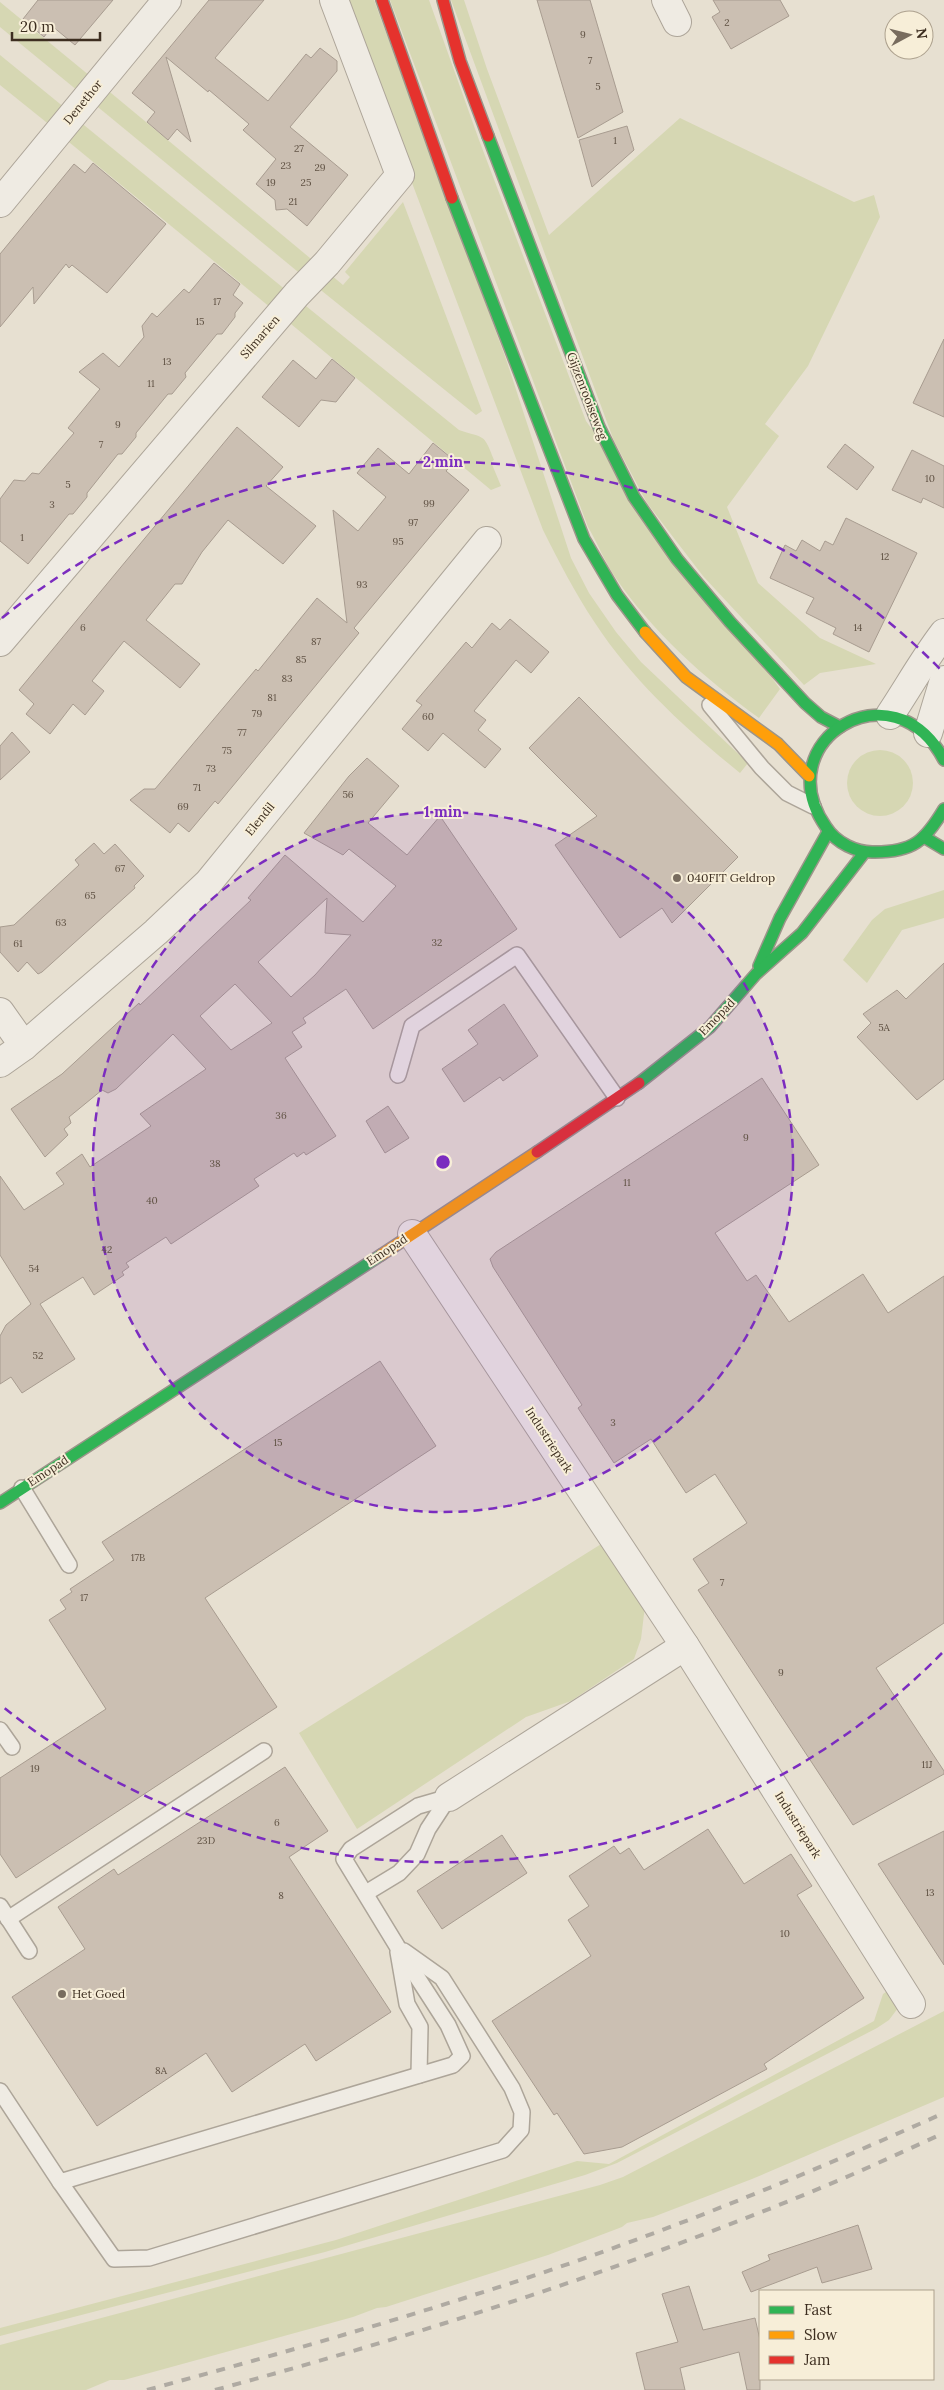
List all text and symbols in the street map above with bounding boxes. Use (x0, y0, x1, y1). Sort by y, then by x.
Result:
scale bar (12, 10, 100, 42)
north arrow (884, 10, 934, 60)
house number: 2 (724, 16, 730, 29)
text: 20 m (20, 17, 55, 36)
text: N (912, 27, 932, 40)
house number: 9 (580, 28, 586, 41)
house number: 7 (588, 54, 593, 67)
street label: Denethor (60, 76, 106, 127)
house number: 5 (595, 80, 601, 93)
house number: 1 (613, 134, 617, 147)
house number: 27 (294, 142, 304, 155)
house number: 23 (281, 159, 292, 172)
house number: 29 (314, 161, 326, 174)
house number: 19 (266, 176, 276, 189)
house number: 25 (301, 176, 311, 189)
house number: 21 (288, 195, 298, 208)
house number: 17 (213, 295, 222, 308)
street label: Silmarien (237, 312, 283, 361)
house number: 15 (195, 315, 205, 328)
street label: Gijzenrooiseweg (564, 350, 611, 442)
house number: 13 (162, 355, 172, 368)
house number: 11 (147, 377, 155, 390)
house number: 9 (115, 418, 121, 431)
house number: 7 (99, 438, 104, 451)
text: 2 min (423, 452, 464, 471)
house number: 10 (925, 472, 935, 485)
house number: 5 (65, 478, 71, 491)
house number: 99 (423, 497, 435, 510)
house number: 3 (49, 498, 55, 511)
house number: 97 (408, 516, 418, 529)
house number: 1 (20, 531, 24, 544)
house number: 95 (392, 535, 404, 548)
house number: 12 (880, 550, 890, 563)
house number: 93 (356, 578, 368, 591)
house number: 6 (80, 621, 86, 634)
house number: 14 (853, 621, 863, 634)
house number: 87 (311, 635, 322, 648)
house number: 85 (295, 653, 307, 666)
house number: 83 (281, 672, 293, 685)
house number: 81 (267, 691, 277, 704)
house number: 79 (252, 707, 262, 720)
house number: 60 (422, 710, 434, 723)
house number: 77 (237, 726, 247, 739)
house number: 75 (222, 744, 232, 757)
house number: 73 (206, 762, 217, 775)
house number: 71 (193, 781, 201, 794)
house number: 56 (342, 788, 354, 801)
street label: Elendil (242, 799, 278, 838)
house number: 69 (177, 800, 189, 813)
text: 1 min (424, 802, 463, 821)
house number: 67 (115, 862, 126, 875)
place label: 040FIT Geldrop (687, 870, 775, 885)
marker: 040FIT Geldrop (671, 872, 683, 884)
house number: 65 (84, 889, 96, 902)
house number: 63 (55, 916, 67, 929)
house number: 32 (432, 936, 442, 949)
house number: 61 (13, 937, 23, 950)
street label: Emopad (695, 995, 738, 1038)
house number: 5A (878, 1021, 891, 1034)
house number: 36 (275, 1109, 287, 1122)
house number: 9 (743, 1131, 749, 1144)
centre of rings (434, 1153, 452, 1171)
house number: 38 (209, 1157, 221, 1170)
house number: 11 (623, 1176, 631, 1189)
house number: 40 (146, 1194, 158, 1207)
street label: Emopad (363, 1231, 410, 1268)
house number: 42 (102, 1243, 112, 1256)
house number: 54 (29, 1262, 40, 1275)
house number: 52 (33, 1349, 43, 1362)
street label: Industriepark (522, 1404, 577, 1476)
house number: 3 (610, 1416, 616, 1429)
house number: 15 (273, 1436, 283, 1449)
street label: Emopad (24, 1452, 71, 1489)
house number: 17B (131, 1551, 145, 1564)
house number: 7 (720, 1576, 725, 1589)
house number: 17 (80, 1591, 89, 1604)
house number: 9 (778, 1666, 784, 1679)
house number: 11J (921, 1758, 933, 1771)
house number: 19 (30, 1762, 40, 1775)
street label: Industriepark (772, 1789, 825, 1861)
house number: 6 (274, 1816, 280, 1829)
house number: 23D (197, 1834, 215, 1847)
house number: 13 (925, 1886, 935, 1899)
house number: 8 (278, 1889, 284, 1902)
house number: 10 (780, 1927, 790, 1940)
place label: Het Goed (72, 1986, 125, 2001)
marker: Het Goed (56, 1988, 68, 2000)
house number: 8A (155, 2064, 168, 2077)
legend (759, 2290, 934, 2380)
text: Fast (804, 2300, 832, 2319)
text: Slow (804, 2325, 837, 2344)
text: Jam (803, 2350, 831, 2369)

